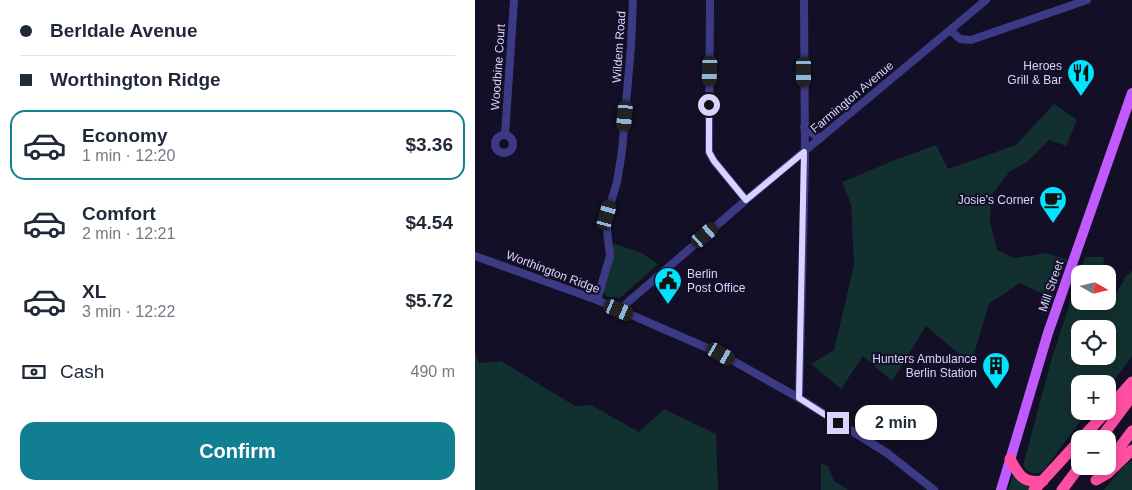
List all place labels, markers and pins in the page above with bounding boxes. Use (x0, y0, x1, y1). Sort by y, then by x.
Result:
restaurant icon: Heroes Grill & Bar (1066, 58, 1096, 97)
place label: Heroes Grill & Bar (1007, 59, 1062, 87)
cafe icon: Josie's Corner (1038, 185, 1068, 224)
place label: Josie's Corner (958, 193, 1034, 207)
public building icon: Berlin Post Office (653, 266, 683, 305)
place label: Berlin Post Office (687, 267, 746, 295)
building icon: Hunters Ambulance Berlin Station (981, 351, 1011, 390)
place label: Hunters Ambulance Berlin Station (872, 352, 977, 380)

